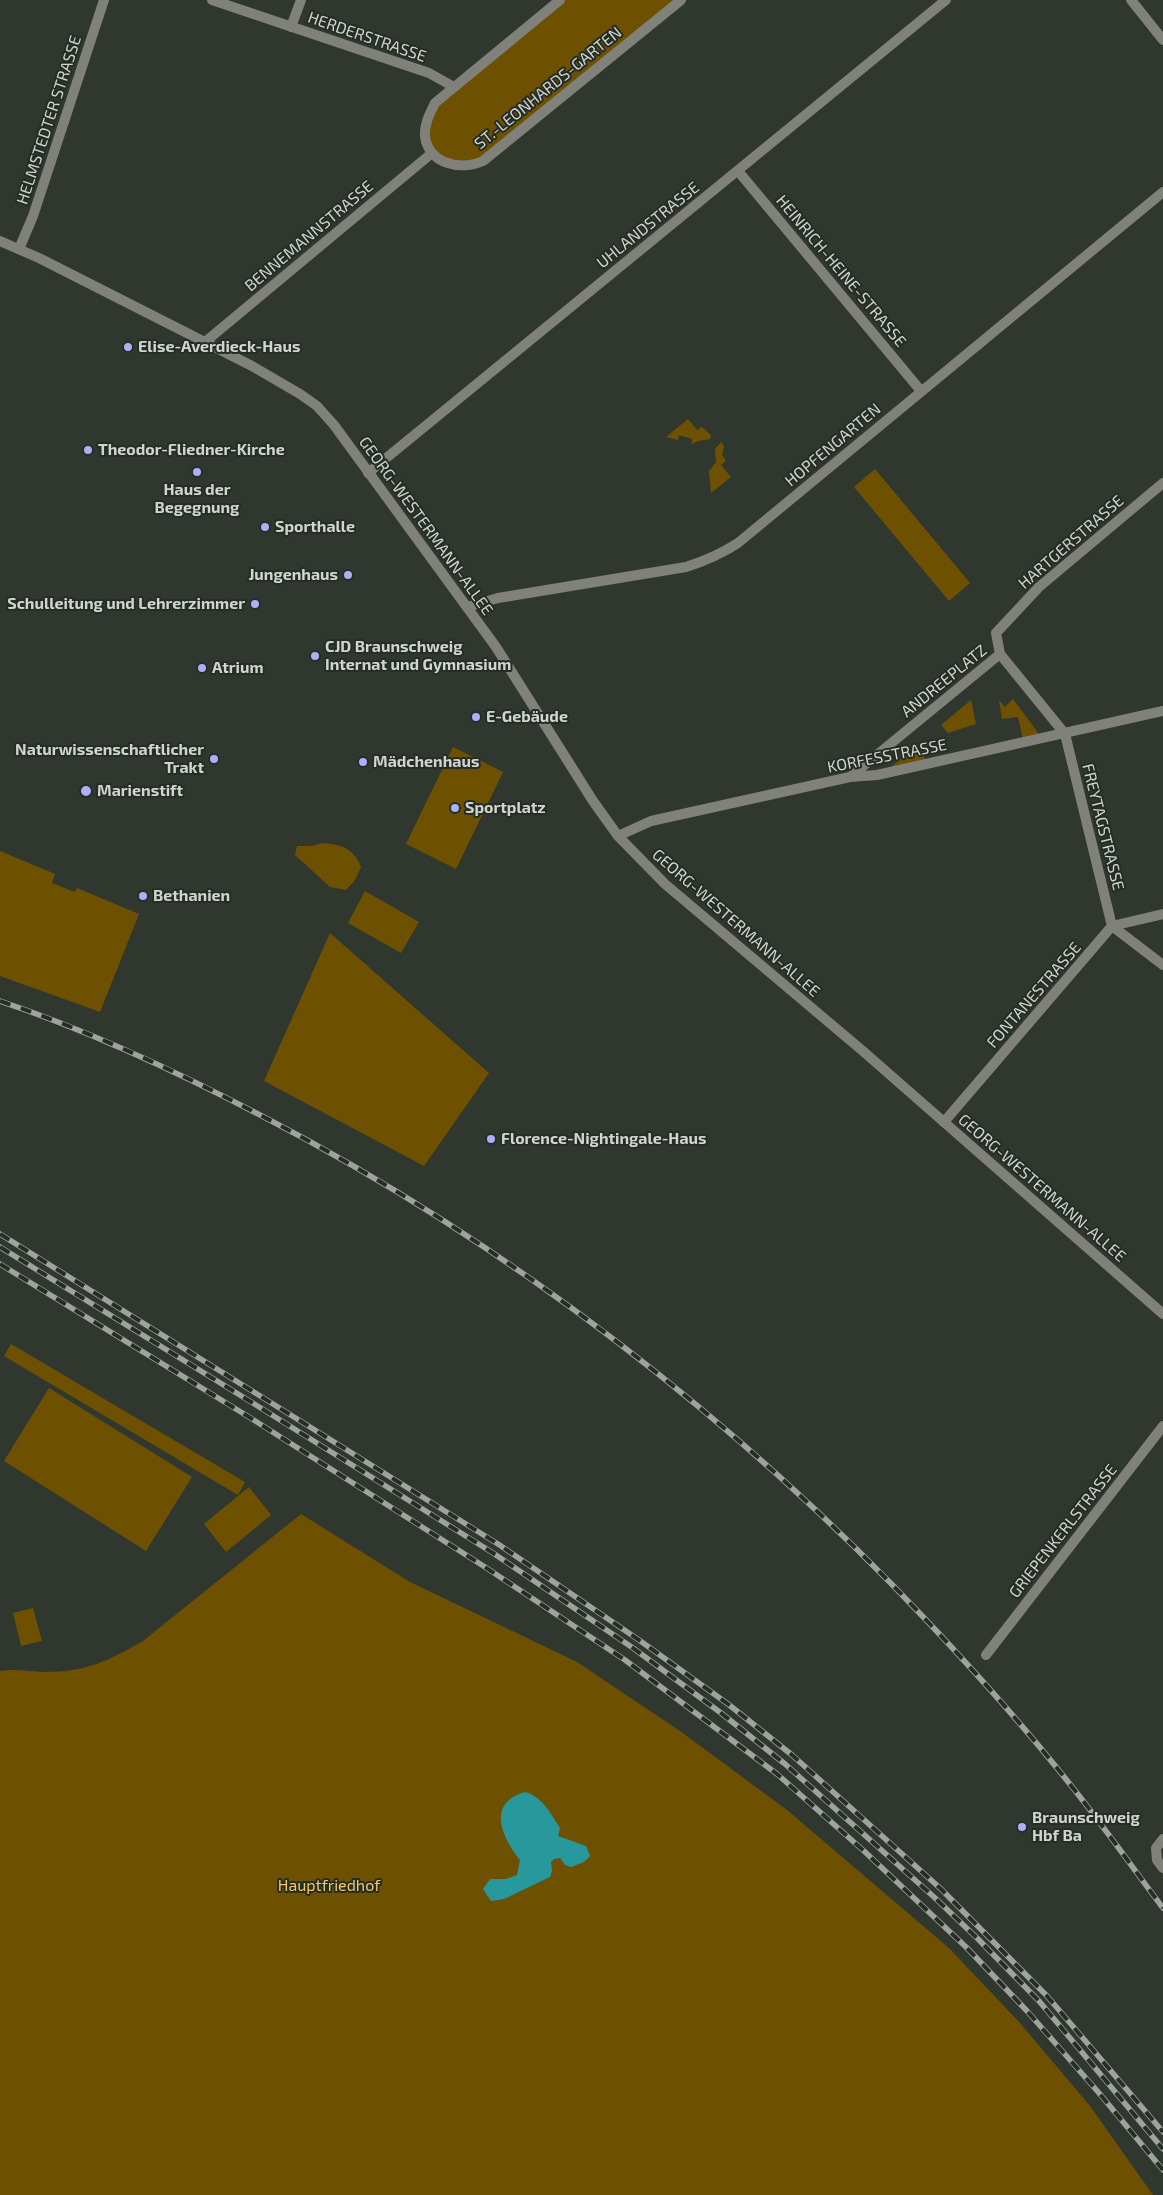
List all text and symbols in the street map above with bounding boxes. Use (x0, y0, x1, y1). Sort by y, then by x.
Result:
street label: HERDERSTRASSE (305, 8, 429, 66)
street label: ST.-LEONHARDS-GARTEN (471, 23, 625, 153)
street label: HELMSTEDTER STRASSE (13, 33, 85, 207)
street label: BENNEMANNSTRASSE (241, 177, 377, 295)
street label: UHLANDSTRASSE (593, 178, 703, 272)
street label: HEINRICH-HEINE-STRASSE (772, 191, 910, 351)
place label: Elise-Averdieck-Haus (138, 337, 300, 357)
marker: Elise-Averdieck-Haus (122, 341, 134, 353)
street label: HOPFENGARTEN (781, 399, 885, 491)
street label: GEORG-WESTERMANN-ALLEE (355, 433, 497, 619)
place label: Theodor-Fliedner-Kirche (98, 440, 285, 460)
marker: Theodor-Fliedner-Kirche (82, 444, 94, 456)
marker: Haus der Begegnung (191, 466, 203, 478)
place label: Haus der Begegnung (155, 480, 239, 518)
street label: HARTGERSTRASSE (1014, 491, 1128, 593)
place label: Sporthalle (275, 517, 355, 537)
marker: Sporthalle (259, 521, 271, 533)
place label: Jungenhaus (248, 565, 338, 585)
marker: Jungenhaus (342, 569, 354, 581)
place label: Schulleitung und Lehrerzimmer (7, 594, 245, 614)
marker: Schulleitung und Lehrerzimmer (249, 598, 261, 610)
place label: CJD Braunschweig Internat und Gymnasium (325, 637, 511, 675)
street label: ANDREEPLATZ (897, 641, 991, 721)
marker: CJD Braunschweig Internat und Gymnasium (309, 650, 321, 662)
place label: Atrium (212, 658, 264, 678)
marker: Atrium (196, 662, 208, 674)
place label: E-Gebäude (486, 707, 568, 727)
marker: E-Gebäude (470, 711, 482, 723)
street label: KORFESSTRASSE (826, 735, 948, 777)
place label: Naturwissenschaftlicher Trakt (15, 740, 204, 778)
place label: Mädchenhaus (373, 752, 479, 772)
marker: Naturwissenschaftlicher Trakt (208, 753, 220, 765)
marker: Mädchenhaus (357, 756, 369, 768)
street label: FREYTAGSTRASSE (1078, 762, 1128, 892)
place label: Marienstift (97, 781, 183, 801)
marker: Marienstift (79, 784, 93, 798)
place label: Sportplatz (465, 798, 546, 818)
marker: Sportplatz (449, 802, 461, 814)
street label: GEORG-WESTERMANN-ALLEE (648, 845, 824, 1001)
place label: Bethanien (153, 886, 230, 906)
marker: Bethanien (137, 890, 149, 902)
street label: FONTANESTRASSE (983, 938, 1085, 1052)
street label: GEORG-WESTERMANN-ALLEE (954, 1110, 1130, 1266)
place label: Florence-Nightingale-Haus (501, 1129, 706, 1149)
marker: Florence-Nightingale-Haus (485, 1133, 497, 1145)
street label: GRIEPENKERLSTRASSE (1005, 1460, 1121, 1602)
place label: Braunschweig Hbf Ba (1032, 1808, 1140, 1846)
marker: Braunschweig Hbf Ba (1016, 1821, 1028, 1833)
park label: Hauptfriedhof (278, 1876, 380, 1896)

